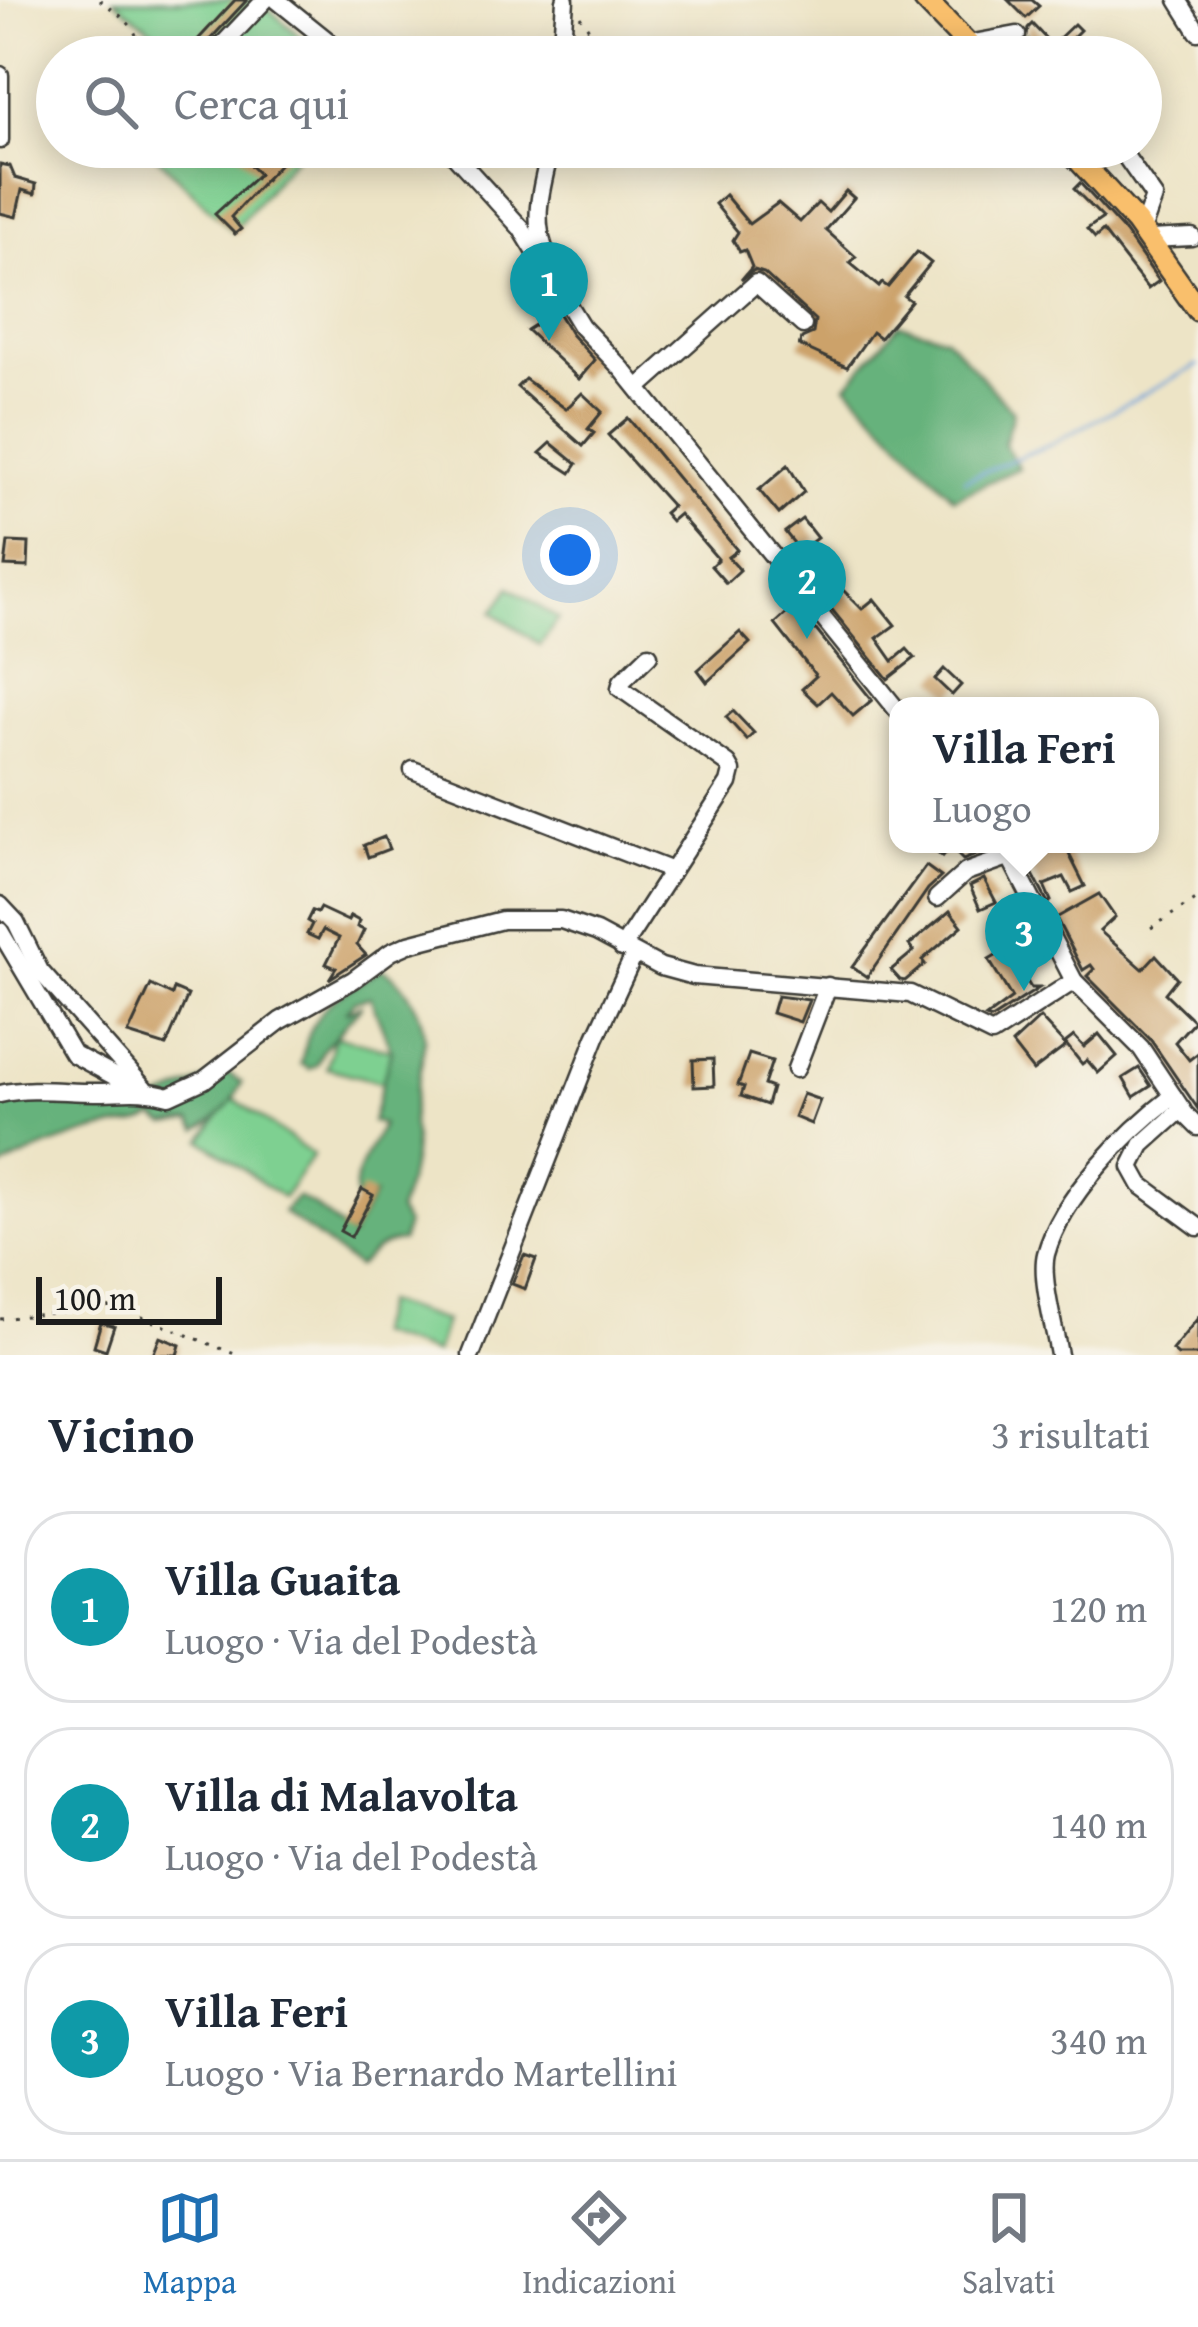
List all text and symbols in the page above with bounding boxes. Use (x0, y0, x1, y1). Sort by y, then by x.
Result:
search box (36, 36, 1162, 168)
icon: search (78, 69, 144, 135)
text: Cerca qui (174, 70, 349, 135)
pin: 1 (510, 242, 588, 341)
your location (540, 525, 600, 585)
pin: 2 (768, 540, 846, 639)
popup (889, 697, 1159, 853)
text: Villa Feri (932, 714, 1116, 779)
text: Luogo (932, 779, 1032, 836)
pin: 3 (985, 892, 1063, 991)
scale bar (36, 1271, 222, 1324)
text: 100 m (54, 1274, 136, 1322)
text: Vicino (48, 1396, 195, 1471)
text: 3 risultati (991, 1405, 1150, 1462)
text: Villa Guaita (165, 1546, 400, 1611)
text: 1 (80, 1579, 100, 1636)
text: 120 m (1050, 1579, 1147, 1636)
text: Luogo · Via del Podestà (165, 1611, 538, 1668)
text: Villa di Malavolta (165, 1762, 518, 1827)
text: 2 (80, 1795, 100, 1852)
text: 140 m (1050, 1795, 1147, 1852)
text: Luogo · Via del Podestà (165, 1827, 538, 1884)
text: Villa Feri (165, 1978, 348, 2043)
text: 3 (80, 2011, 100, 2068)
text: 340 m (1050, 2011, 1147, 2068)
text: Luogo · Via Bernardo Martellini (165, 2043, 678, 2100)
tab: Mappa (143, 2185, 237, 2305)
tab: Indicazioni (522, 2185, 676, 2305)
tab: Salvati (962, 2185, 1055, 2305)

